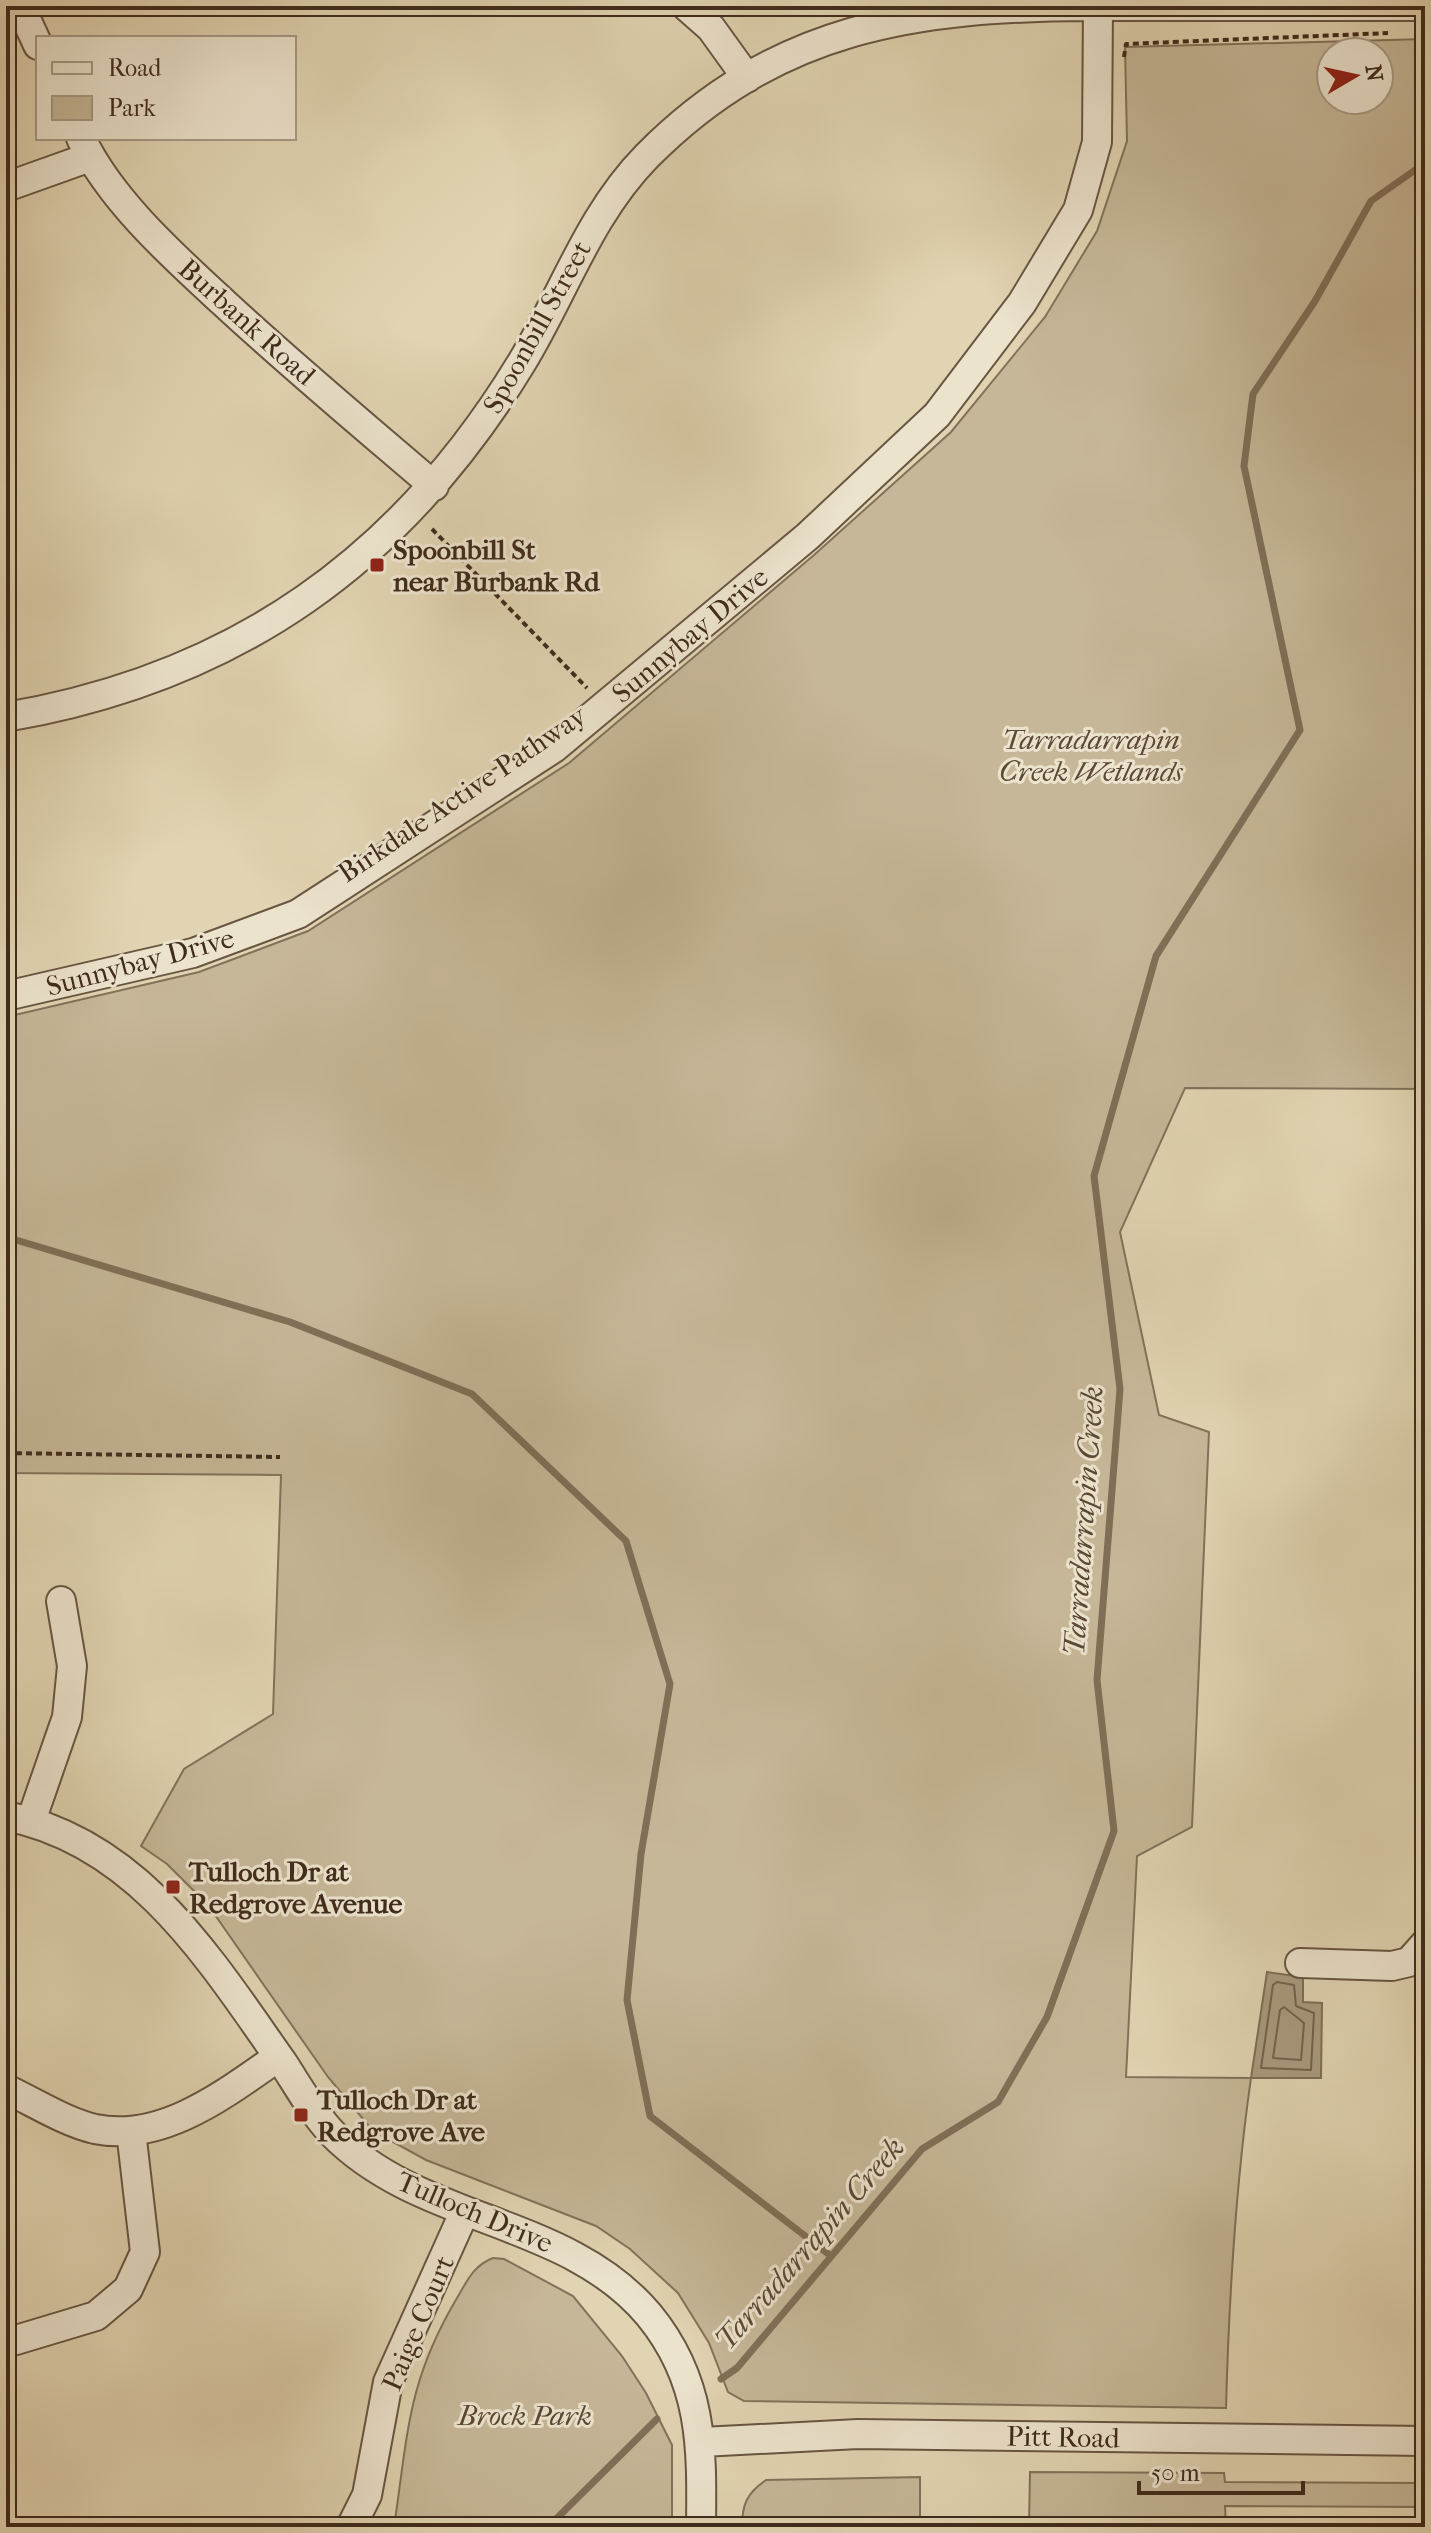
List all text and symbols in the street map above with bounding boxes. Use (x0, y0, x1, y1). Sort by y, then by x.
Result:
legend (36, 36, 296, 140)
north arrow (1315, 36, 1395, 116)
text: Road (108, 54, 162, 82)
text: N (1360, 63, 1388, 84)
text: Park (108, 94, 156, 122)
street label: Spoonbill Street (476, 235, 598, 419)
street label: Burbank Road (172, 252, 323, 393)
place label: Spoonbill St near Burbank Rd (393, 533, 600, 598)
marker: Spoonbill St near Burbank Rd (368, 556, 386, 574)
street label: Sunnybay Drive (605, 560, 775, 710)
street label: Birkdale Active Pathway (332, 698, 593, 889)
park label: Tarradarrapin Creek Wetlands (999, 723, 1184, 788)
street label: Sunnybay Drive (42, 921, 238, 1003)
water label: Tarradarrapin Creek (1057, 1385, 1111, 1657)
place label: Tulloch Dr at Redgrove Avenue (188, 1855, 402, 1920)
marker: Tulloch Dr at Redgrove Avenue (164, 1878, 182, 1896)
place label: Tulloch Dr at Redgrove Ave (316, 2083, 485, 2148)
marker: Tulloch Dr at Redgrove Ave (292, 2106, 310, 2124)
water label: Tarradarrapin Creek (708, 2130, 912, 2358)
street label: Tulloch Drive (392, 2164, 558, 2260)
street label: Paige Court (375, 2251, 461, 2395)
park label: Brock Park (456, 2399, 592, 2432)
street label: Pitt Road (1006, 2420, 1121, 2454)
scale bar (1139, 2445, 1303, 2495)
text: 50 m (1151, 2459, 1200, 2487)

